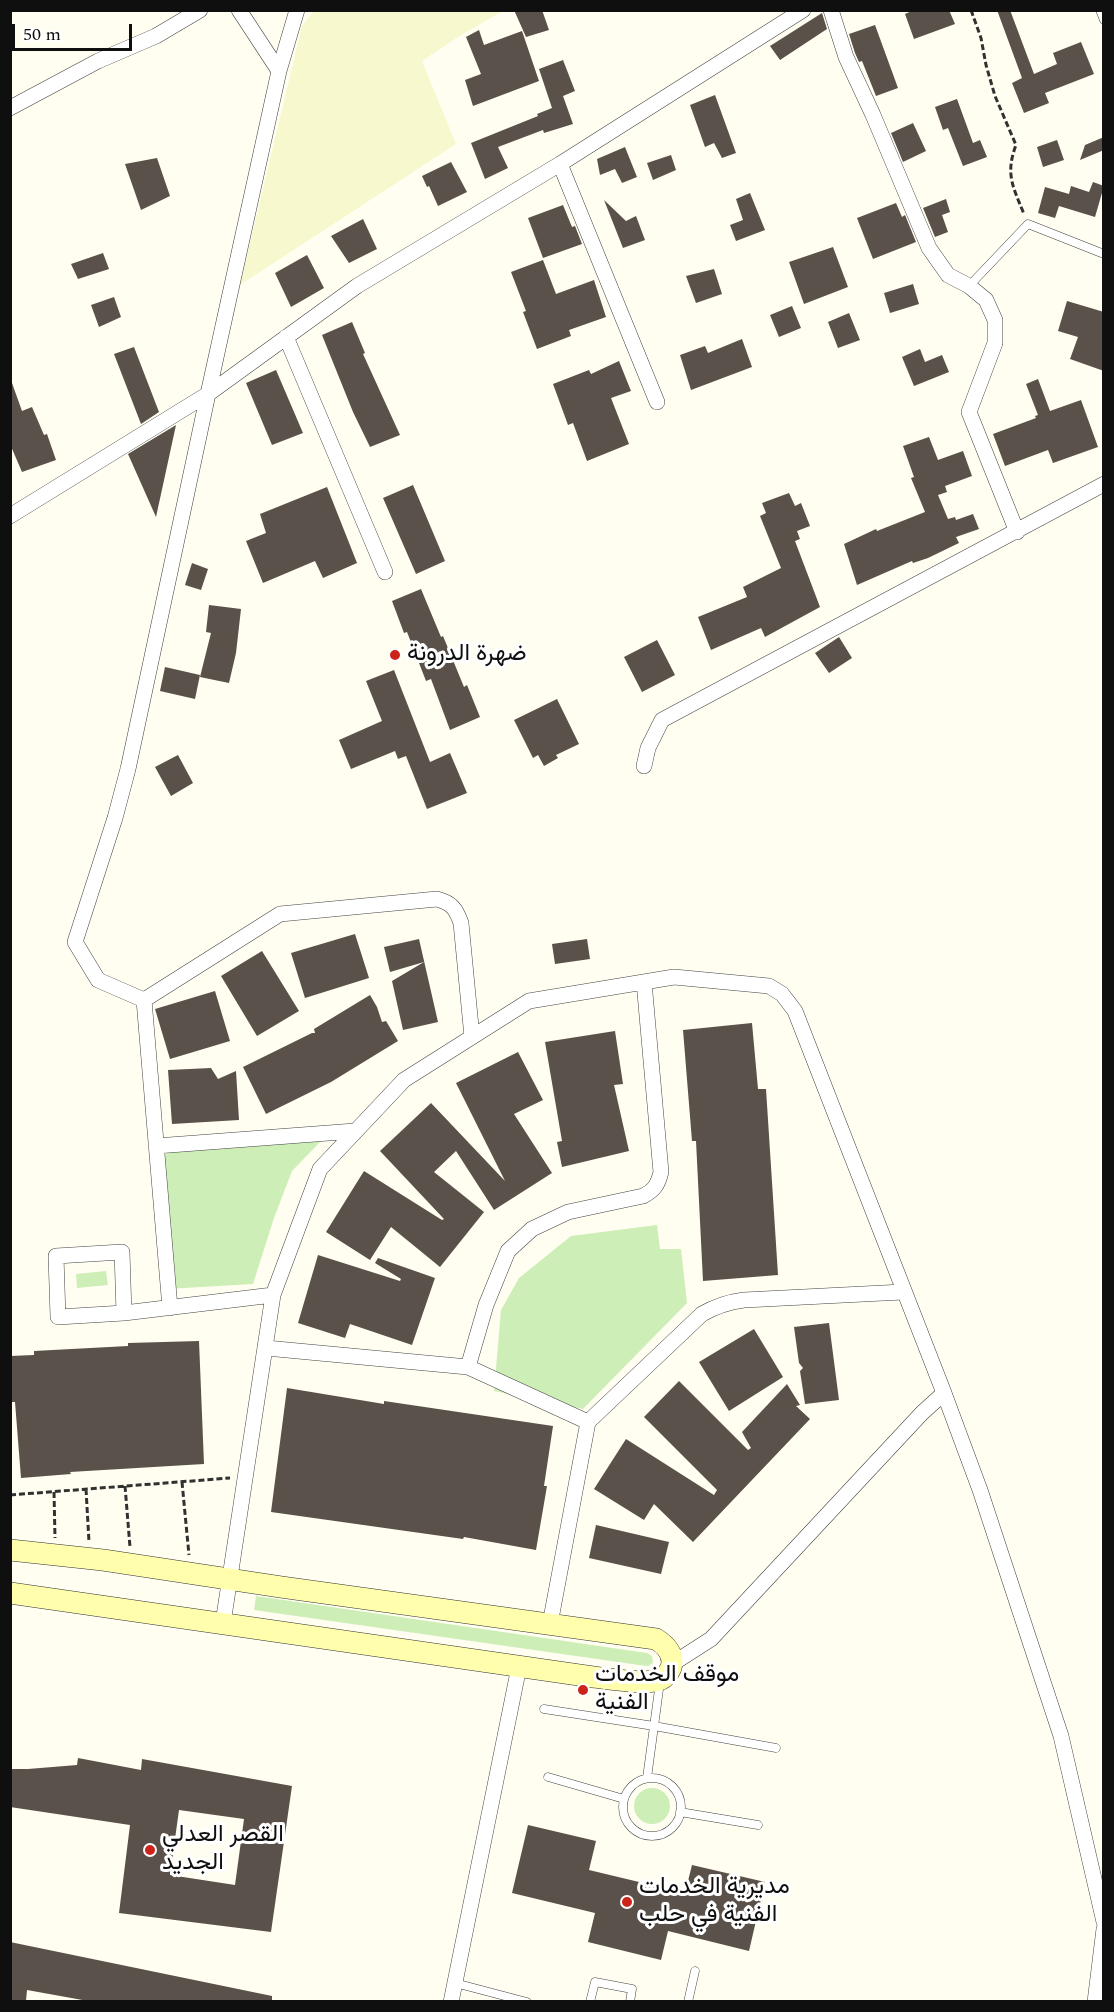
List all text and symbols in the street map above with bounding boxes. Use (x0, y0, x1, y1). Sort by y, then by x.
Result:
scale bar (15, 12, 135, 50)
text: 50 m (23, 21, 61, 48)
place label: ضهرة الدرونة (407, 641, 527, 669)
marker: ضهرة الدرونة (388, 648, 402, 662)
place label: موقف الخدمات الفنية (595, 1662, 739, 1718)
marker: موقف الخدمات الفنية (576, 1683, 590, 1697)
place label: القصر العدلي الجديد (162, 1822, 284, 1878)
marker: القصر العدلي الجديد (143, 1843, 157, 1857)
place label: مديرية الخدمات الفنية في حلب (639, 1874, 790, 1930)
marker: مديرية الخدمات الفنية في حلب (620, 1895, 634, 1909)

